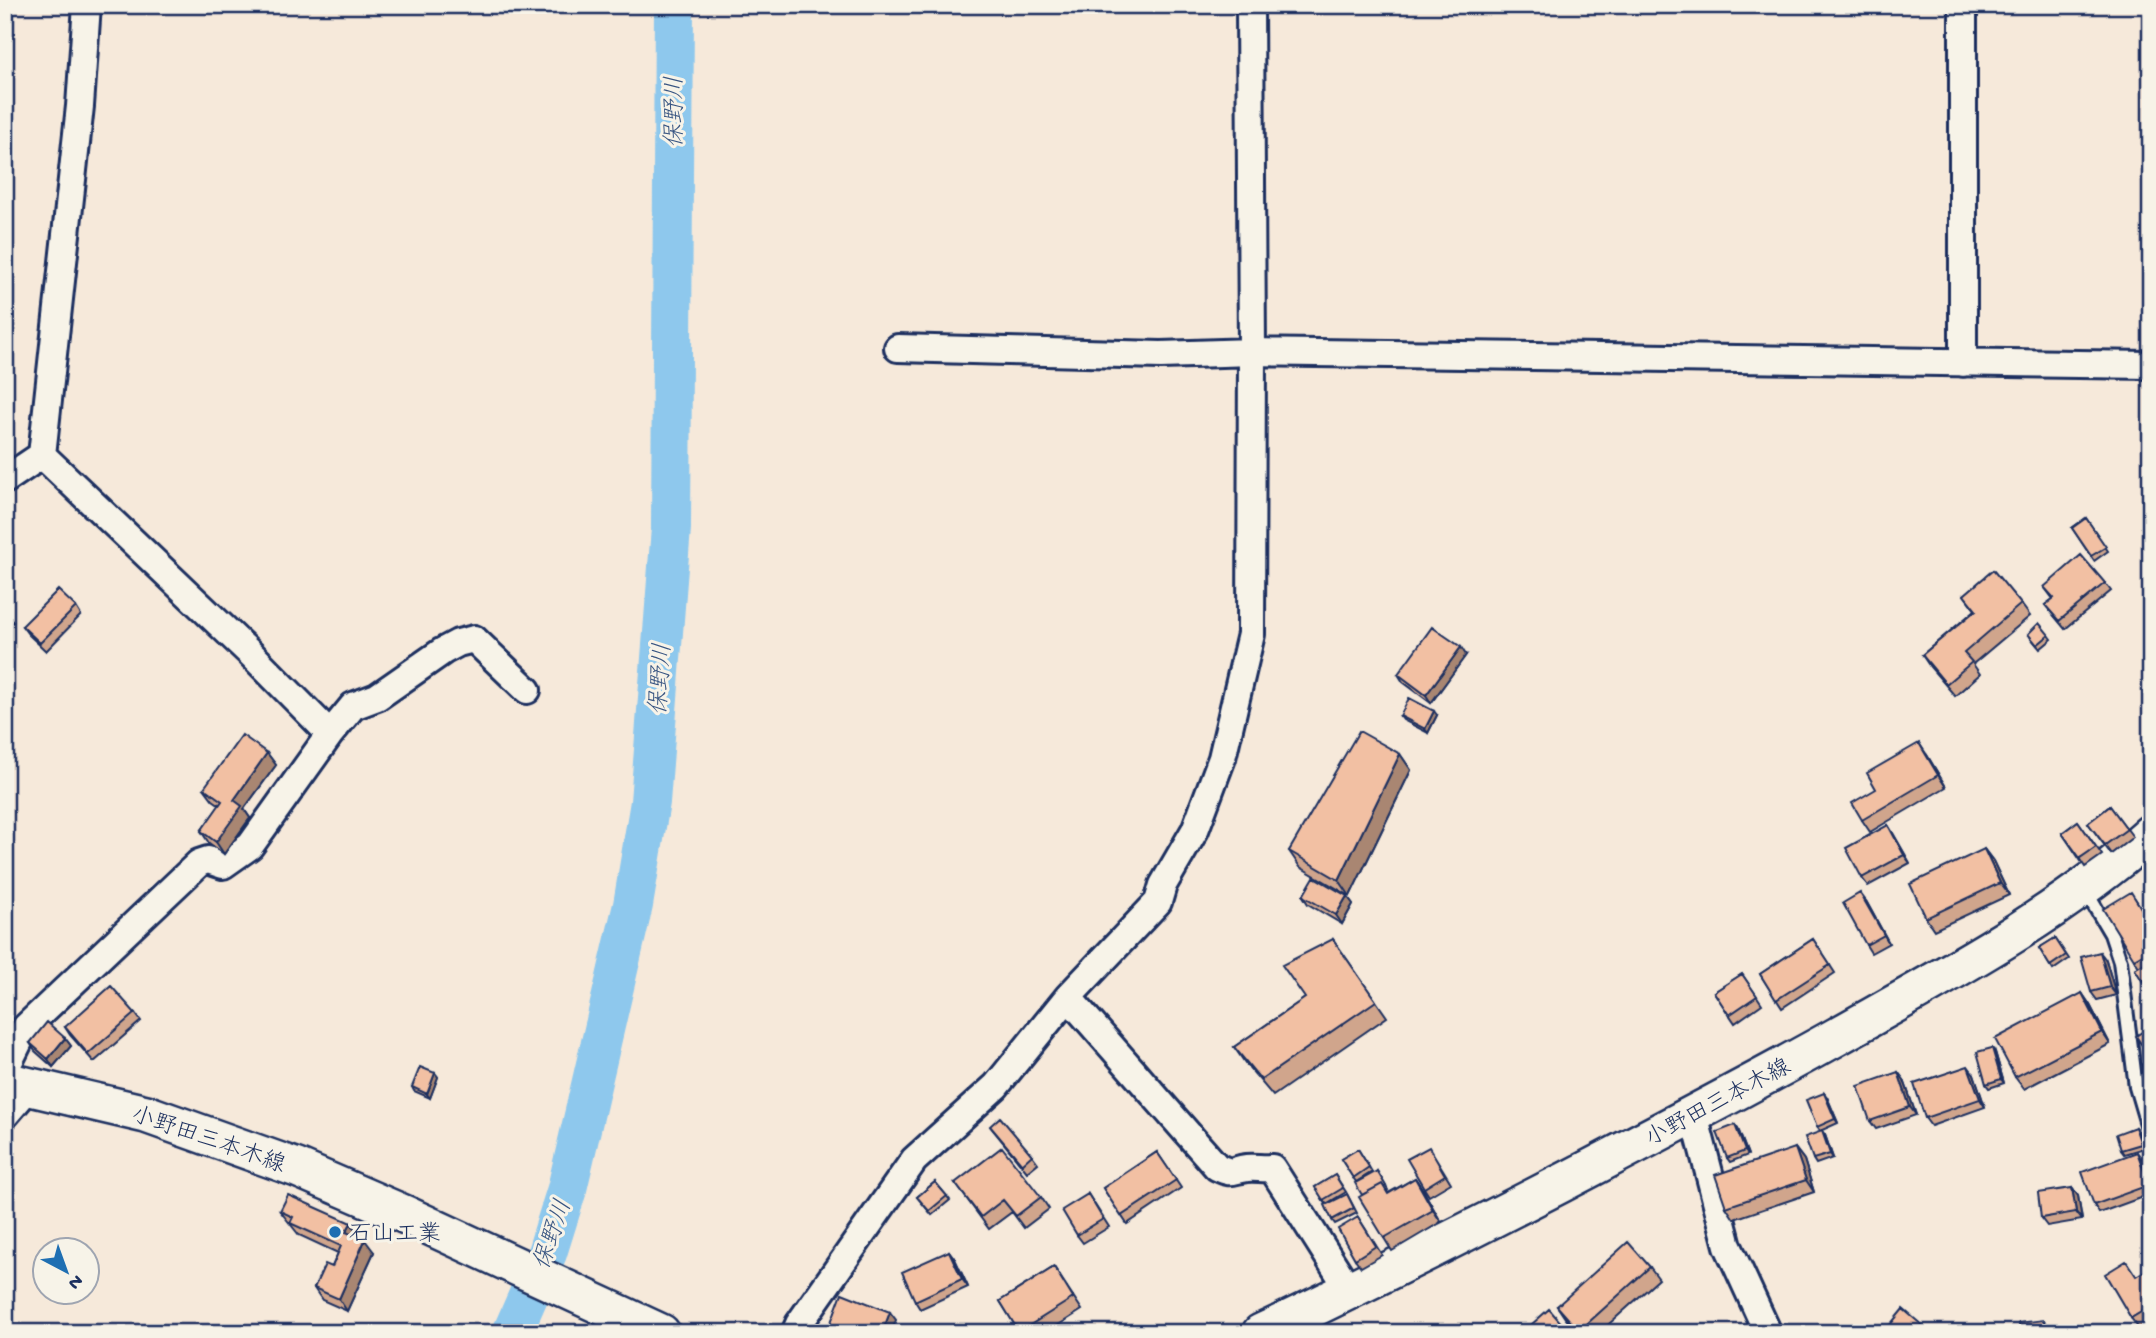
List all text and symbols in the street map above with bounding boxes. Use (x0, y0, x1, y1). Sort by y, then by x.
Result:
water label: 保野川 (662, 76, 691, 148)
water label: 保野川 (646, 642, 679, 716)
street label: 小野田三本木線 (1641, 1053, 1796, 1154)
street label: 小野田三本木線 (127, 1101, 289, 1180)
water label: 保野川 (529, 1196, 580, 1274)
place label: 石山工業 (349, 1221, 441, 1249)
marker: 石山工業 (327, 1224, 343, 1240)
north arrow (32, 1236, 102, 1306)
text: N (63, 1268, 87, 1294)

